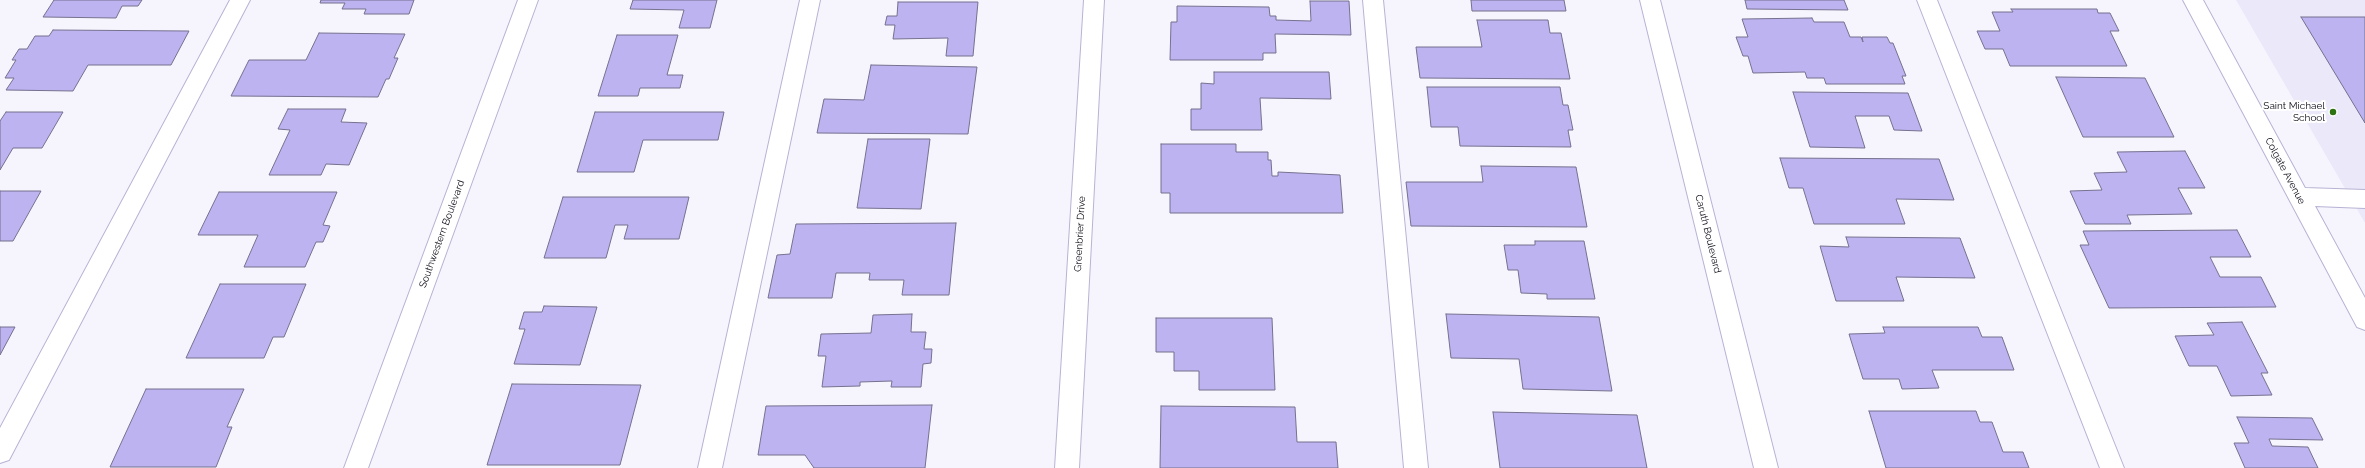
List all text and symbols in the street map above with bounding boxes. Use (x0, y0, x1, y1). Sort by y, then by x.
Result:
place label: Saint Michael School (2263, 100, 2325, 124)
marker: Saint Michael School (2328, 107, 2338, 117)
street label: Colgate Avenue (2262, 136, 2308, 206)
street label: Southwestern Boulevard (417, 178, 467, 290)
street label: Caruth Boulevard (1692, 193, 1724, 275)
street label: Greenbrier Drive (1072, 196, 1088, 272)

